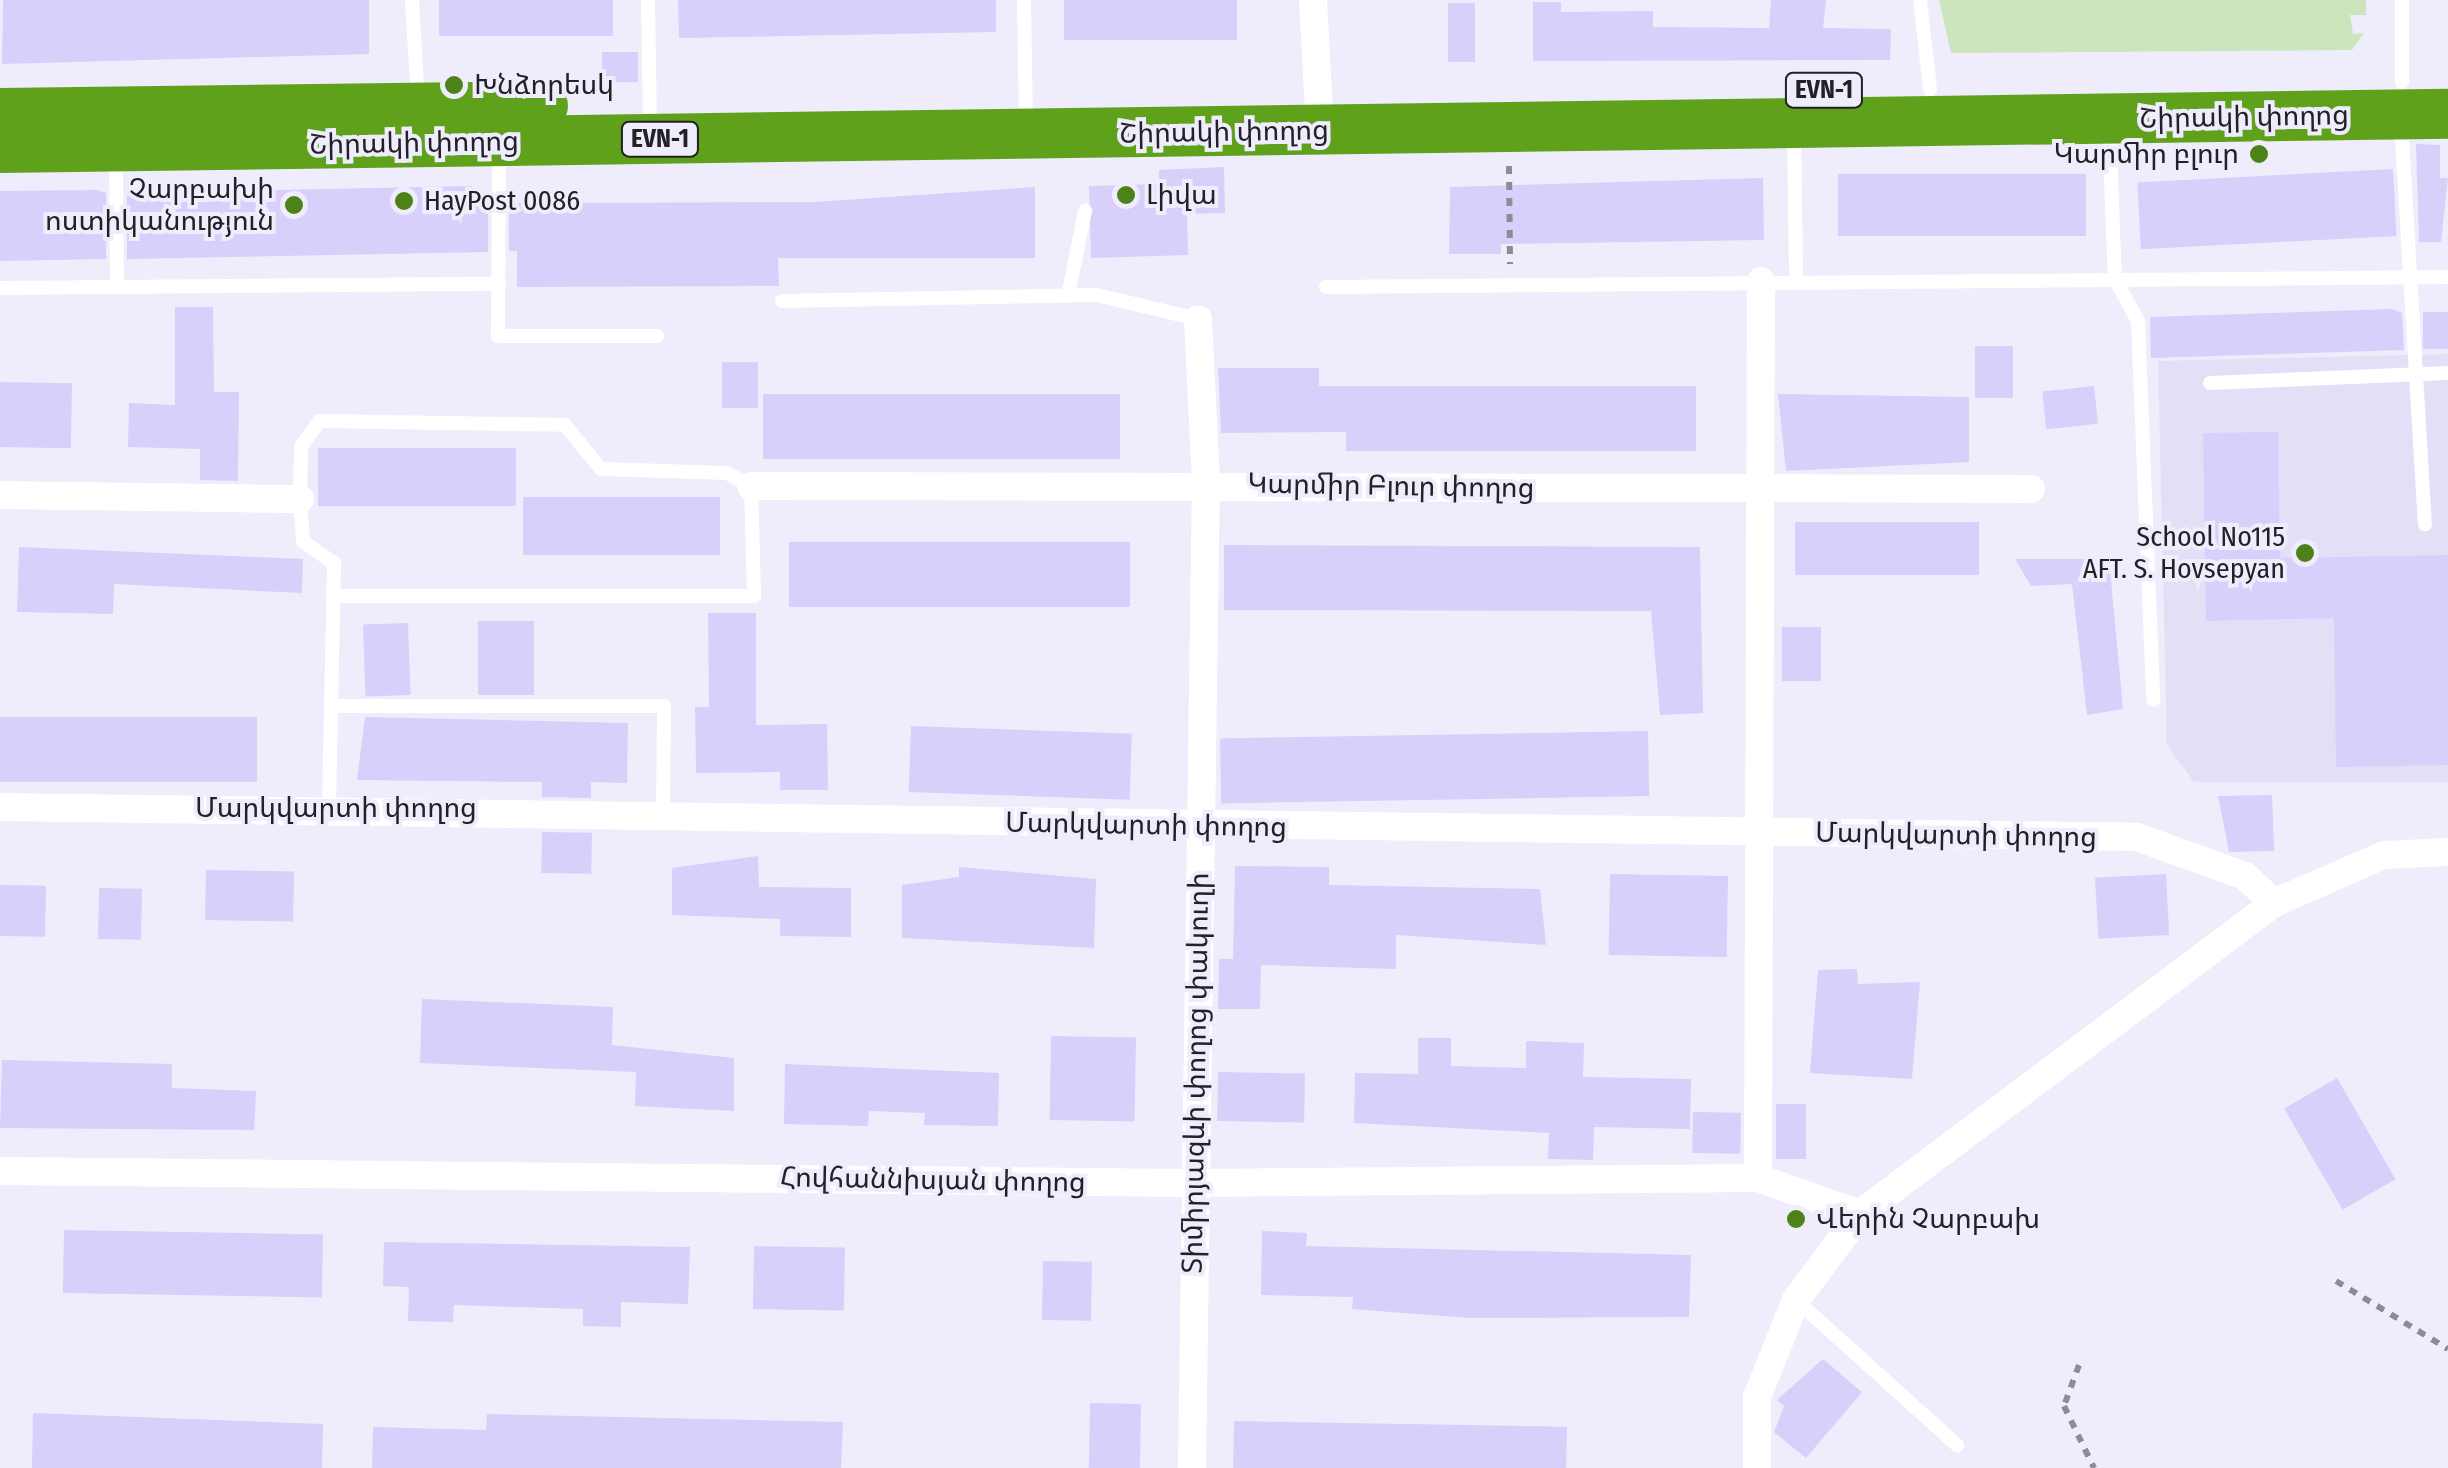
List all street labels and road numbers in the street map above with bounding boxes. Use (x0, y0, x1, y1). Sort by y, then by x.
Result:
road number: EVN-1 (1784, 70, 1864, 110)
street label: Շիրակի փողոց (2139, 98, 2349, 136)
street label: Շիրակի փողոց (1119, 113, 1329, 151)
road number: EVN-1 (620, 119, 700, 159)
street label: Շիրակի փողոց (309, 124, 519, 162)
street label: Կարմիր Բլուր փողոց (1247, 467, 1535, 505)
street label: Մարկվարտի փողոց (195, 791, 477, 825)
street label: Մարկվարտի փողոց (1005, 806, 1287, 844)
street label: Մարկվարտի փողոց (1815, 816, 2097, 854)
street label: Տիմիրյազևի փողոց փակուղի (1176, 872, 1216, 1274)
street label: Հովհաննիսյան փողոց (780, 1161, 1086, 1199)

